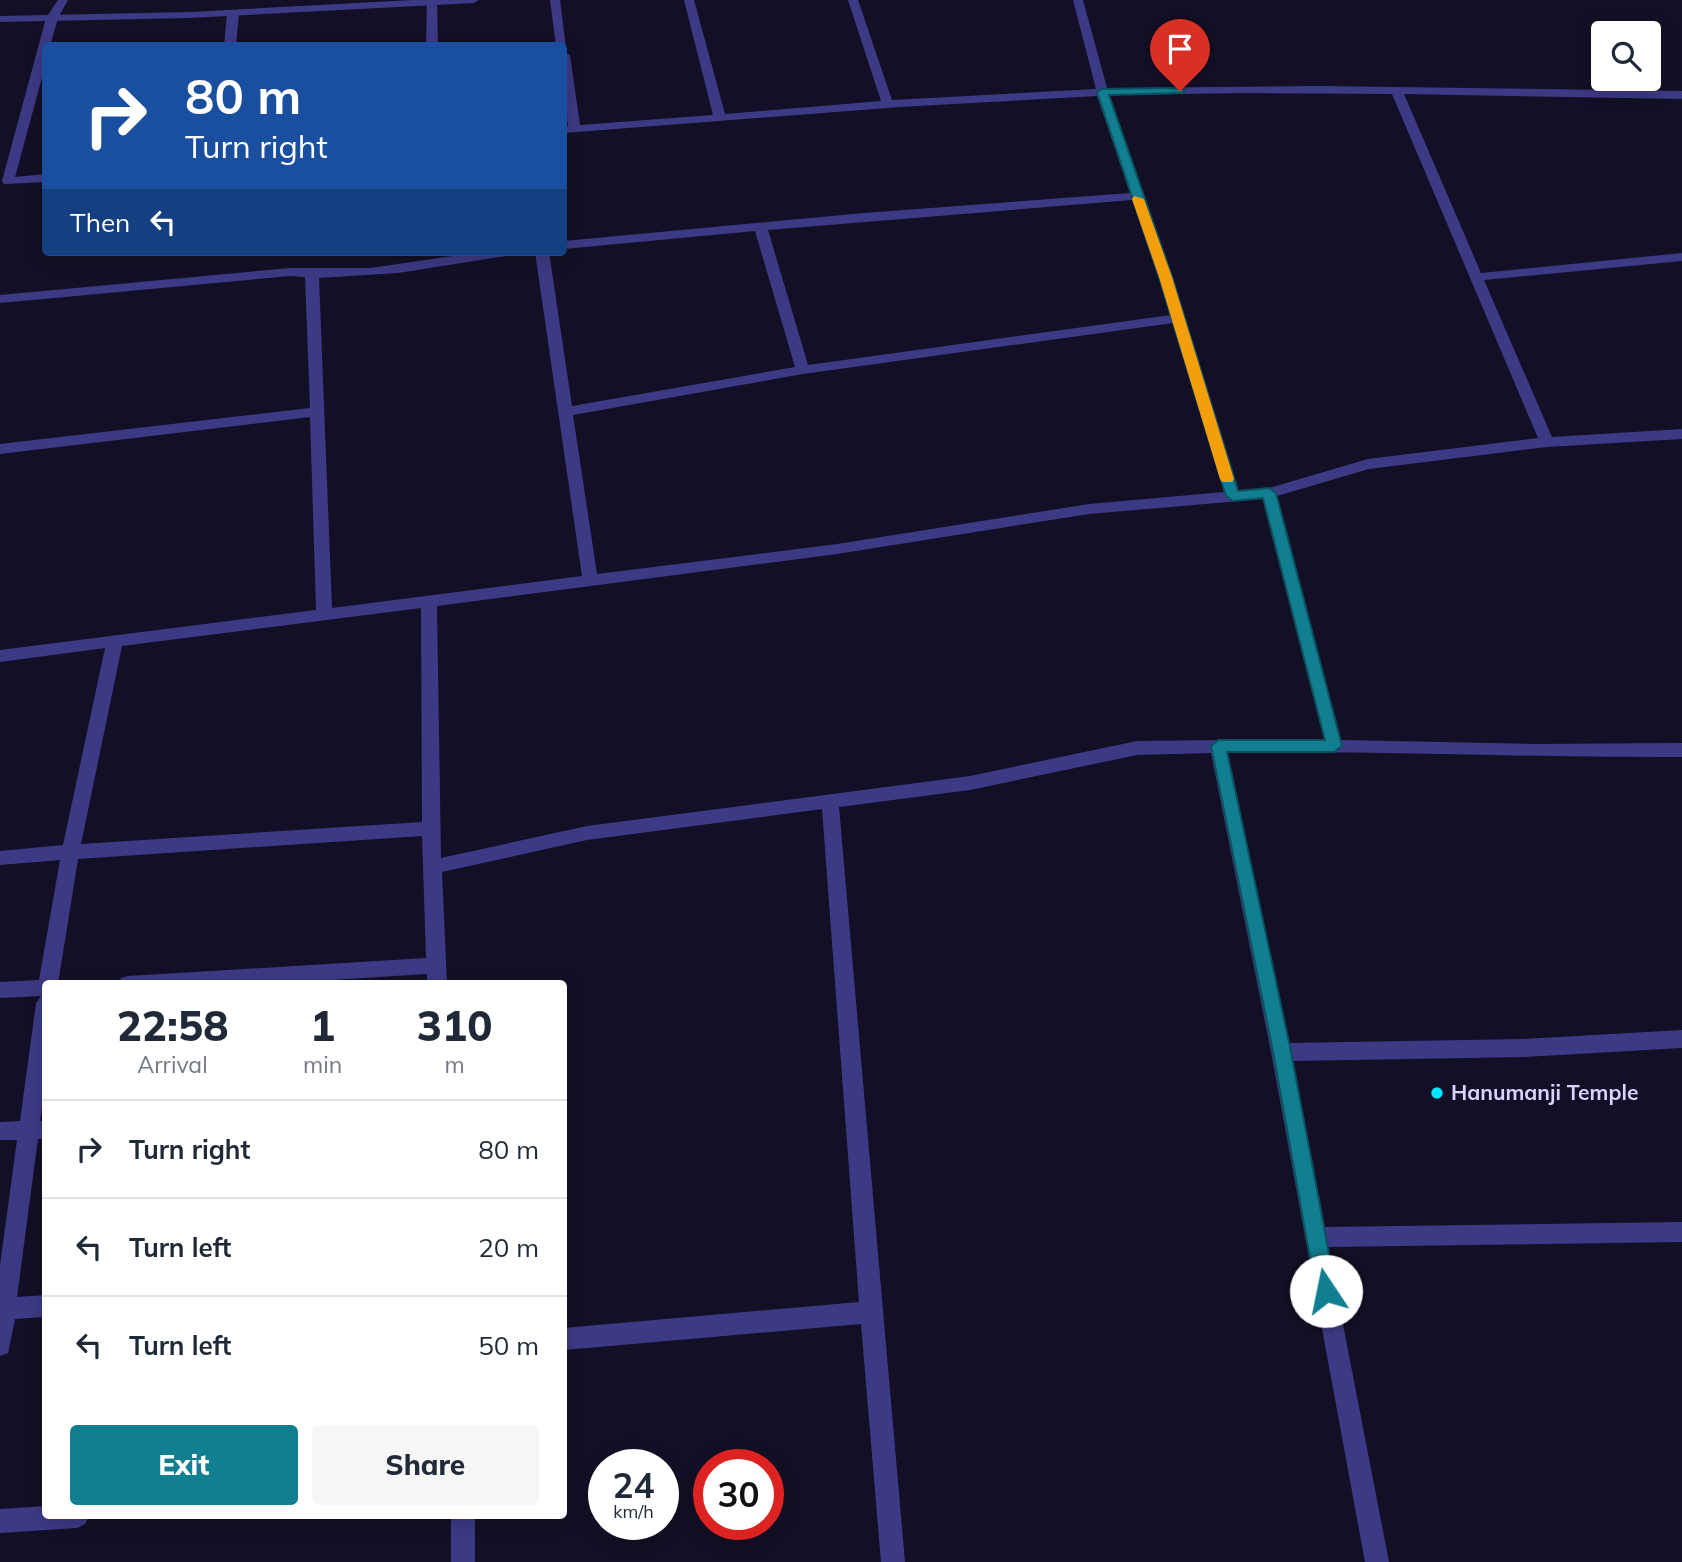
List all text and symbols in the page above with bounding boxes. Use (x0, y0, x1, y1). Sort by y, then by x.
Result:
pin (1150, 19, 1210, 91)
map controls (1591, 21, 1661, 91)
button: search (1591, 21, 1661, 91)
icon: arrive (1161, 30, 1199, 68)
text: 80 m (185, 65, 301, 126)
icon: right (70, 70, 161, 161)
text: Turn right (185, 126, 328, 166)
icon: left (144, 203, 182, 241)
text: Then (70, 206, 130, 239)
text: 22:58 (117, 999, 228, 1052)
text: 1 (310, 999, 335, 1052)
text: 310 (417, 999, 492, 1052)
text: Arrival (137, 1050, 208, 1079)
text: min (303, 1050, 342, 1079)
text: m (444, 1050, 465, 1079)
place label: Hanumanji Temple (1451, 1079, 1639, 1105)
marker: Hanumanji Temple (1429, 1085, 1445, 1101)
icon: right (70, 1130, 108, 1168)
text: Turn right (129, 1133, 250, 1166)
text: 80 m (478, 1133, 539, 1166)
icon: left (70, 1228, 108, 1266)
text: Turn left (129, 1231, 231, 1264)
text: 20 m (478, 1231, 539, 1264)
position arrow (1289, 1254, 1363, 1328)
icon: left (70, 1326, 108, 1364)
text: Turn left (129, 1329, 231, 1362)
text: 50 m (478, 1329, 539, 1362)
button: Exit (70, 1425, 298, 1505)
button: Share (312, 1425, 539, 1505)
speed limit sign: 30 (693, 1449, 784, 1540)
text: 24 (612, 1463, 655, 1507)
text: km/h (613, 1500, 654, 1523)

